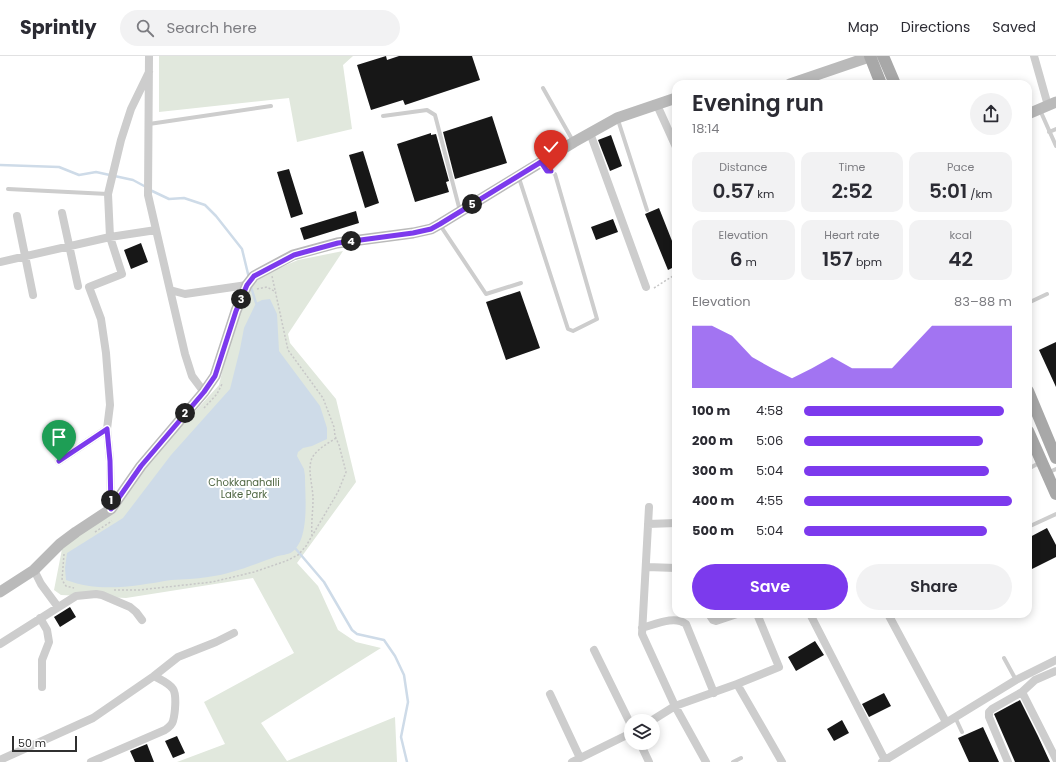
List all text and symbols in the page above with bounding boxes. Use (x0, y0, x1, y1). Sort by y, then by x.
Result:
search box (120, 10, 400, 46)
text: Sprintly (20, 14, 96, 41)
icon: search (134, 17, 156, 39)
text: Search here (166, 17, 257, 38)
text: Map (848, 17, 879, 37)
text: Directions (901, 17, 970, 37)
text: Saved (992, 17, 1036, 37)
text: Evening run (692, 88, 824, 119)
button: share (970, 93, 1012, 135)
text: 18:14 (692, 119, 719, 138)
pin (534, 130, 568, 171)
icon: check (540, 136, 562, 158)
text: Distance (719, 159, 767, 175)
text: Time (839, 159, 865, 175)
text: Pace (947, 159, 974, 175)
text: 0.57 (712, 177, 754, 205)
text: 2:52 (831, 177, 873, 205)
text: 5:01 (929, 177, 967, 205)
text: km (754, 186, 774, 202)
text: /km (967, 186, 992, 202)
pin: 5 (462, 194, 482, 214)
text: 5 (468, 196, 476, 212)
text: Elevation (719, 227, 768, 243)
text: Heart rate (824, 227, 880, 243)
text: kcal (949, 227, 972, 243)
pin: 4 (341, 231, 361, 251)
text: 4 (347, 233, 355, 249)
text: 6 (730, 245, 743, 273)
text: 157 (822, 245, 853, 273)
text: 42 (948, 245, 973, 273)
text: m (743, 254, 757, 270)
text: bpm (853, 254, 882, 270)
pin: 3 (231, 289, 251, 309)
text: 3 (238, 291, 244, 307)
text: Elevation (692, 292, 751, 311)
text: 83–88 m (954, 292, 1012, 311)
text: 100 m (692, 401, 730, 420)
text: 4:58 (756, 401, 783, 420)
pin: 2 (175, 403, 195, 423)
text: 2 (182, 405, 188, 421)
pin (42, 420, 76, 461)
icon: arrive (48, 426, 70, 448)
text: 200 m (692, 431, 733, 450)
text: 5:06 (756, 431, 783, 450)
text: 300 m (692, 461, 733, 480)
text: 5:04 (756, 461, 783, 480)
park label: Chokkanahalli Lake Park (208, 475, 280, 502)
pin: 1 (101, 490, 121, 510)
text: 400 m (692, 491, 734, 510)
text: 4:55 (756, 491, 783, 510)
text: 1 (109, 492, 113, 508)
text: 500 m (692, 521, 734, 540)
text: 5:04 (756, 521, 783, 540)
button: Save (692, 564, 848, 610)
button: Share (856, 564, 1012, 610)
map controls (624, 714, 660, 750)
button: layers (624, 714, 660, 750)
scale bar (12, 734, 77, 753)
text: 50 m (18, 735, 46, 751)

